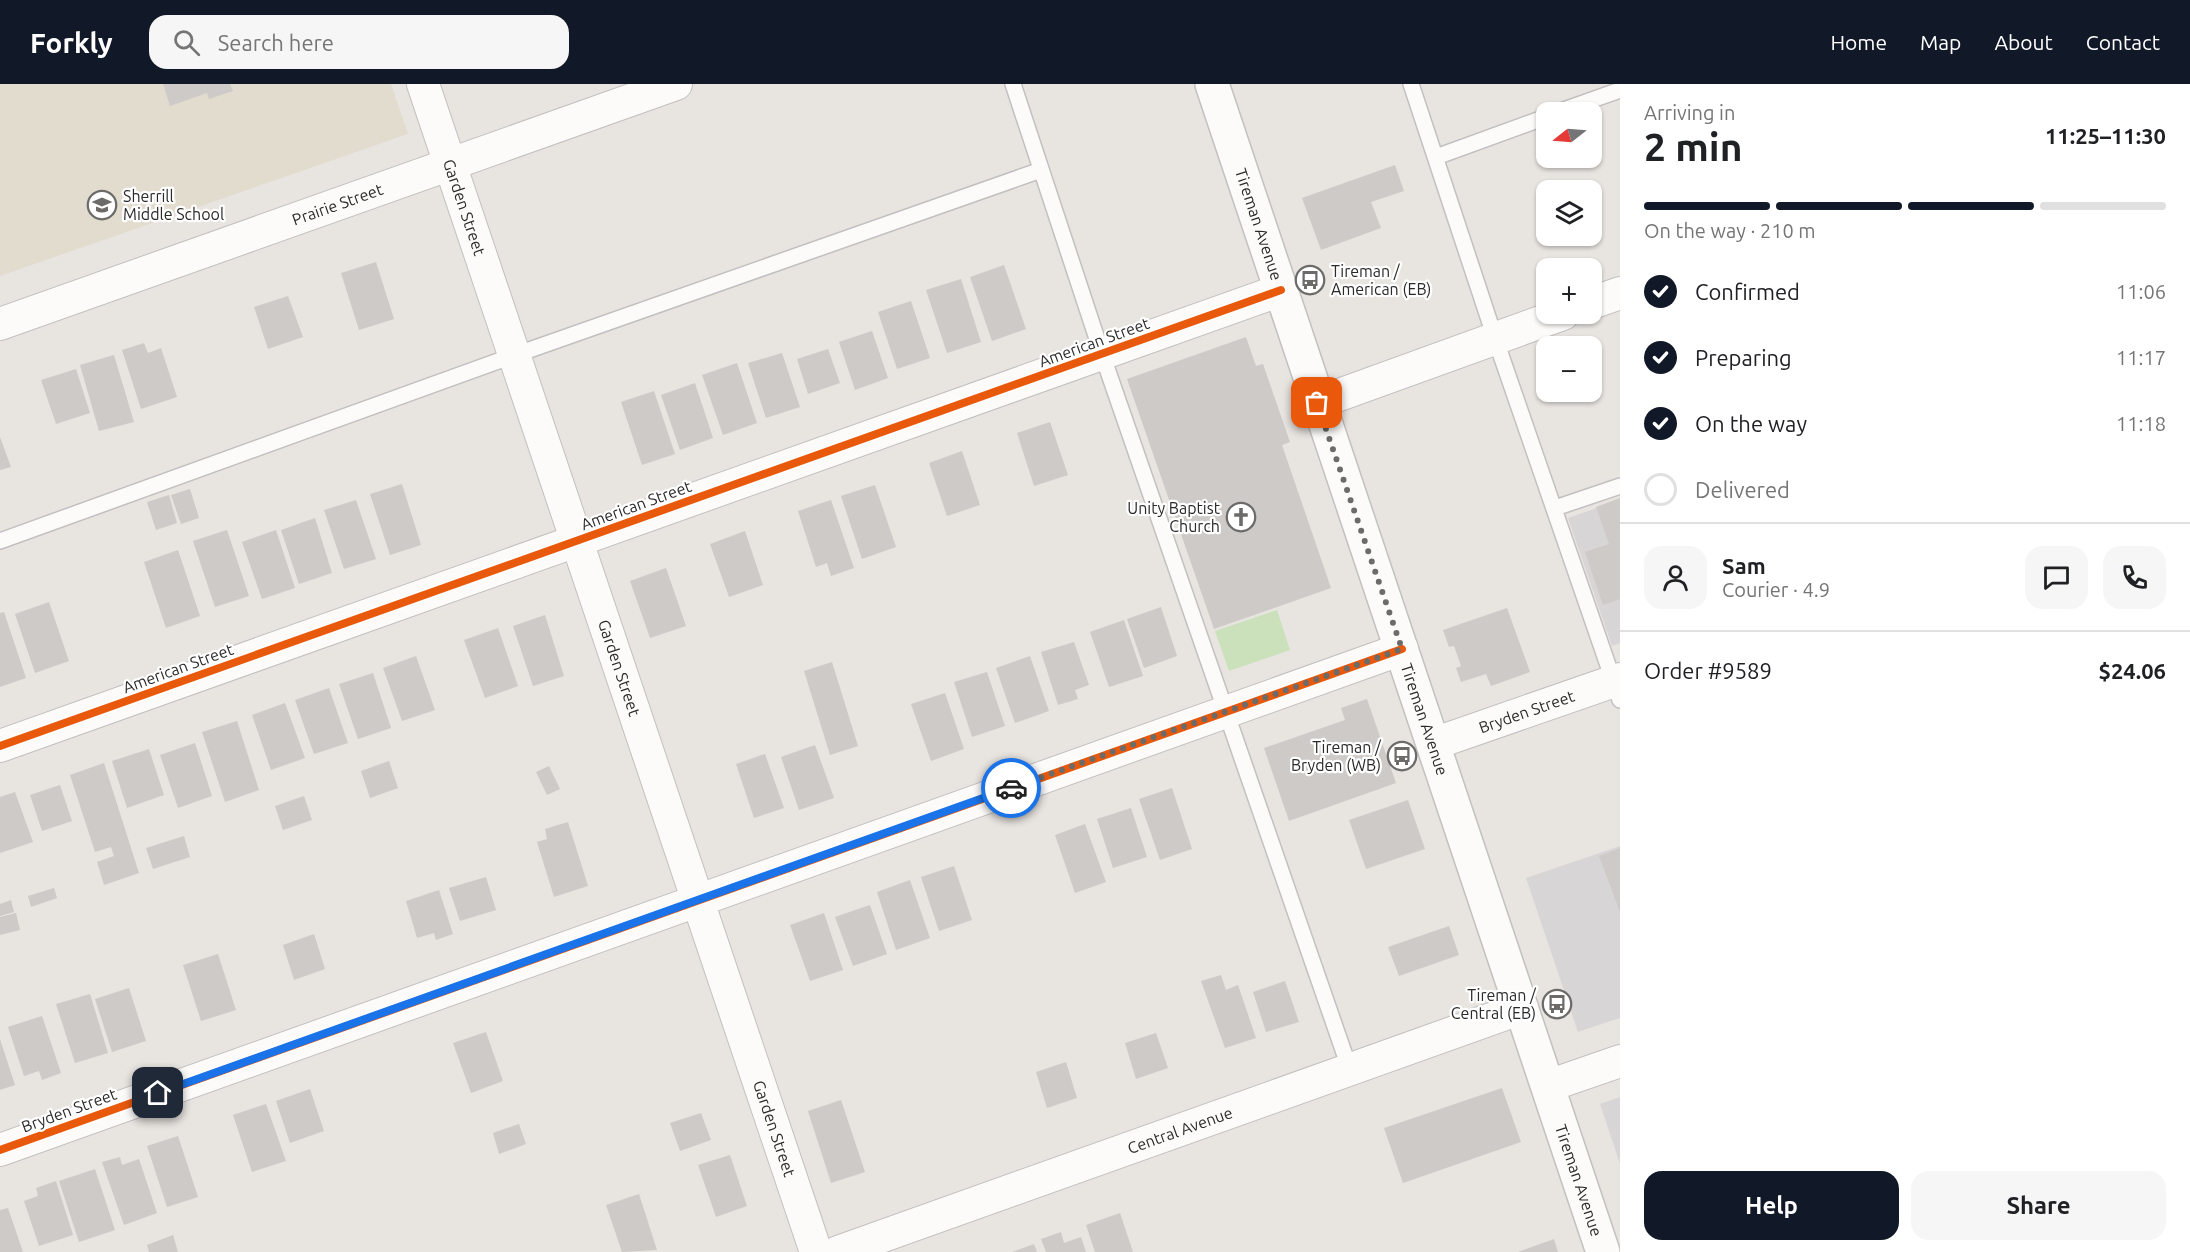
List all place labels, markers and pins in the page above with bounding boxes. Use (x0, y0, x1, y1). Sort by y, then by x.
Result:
place label: Sherrill Middle School (123, 187, 224, 223)
school or university icon: Sherrill Middle School (86, 189, 118, 221)
place label: Tireman / American (EB) (1331, 262, 1431, 299)
bus stop icon: Tireman / American (EB) (1294, 264, 1326, 296)
pin (1291, 377, 1342, 428)
place label: Unity Baptist Church (1127, 499, 1221, 535)
church icon: Unity Baptist Church (1225, 501, 1257, 533)
place label: Tireman / Bryden (WB) (1291, 738, 1382, 775)
bus stop icon: Tireman / Bryden (WB) (1386, 740, 1418, 772)
place label: Tireman / Central (EB) (1451, 986, 1537, 1023)
bus stop icon: Tireman / Central (EB) (1541, 988, 1573, 1020)
pin (132, 1067, 183, 1118)

